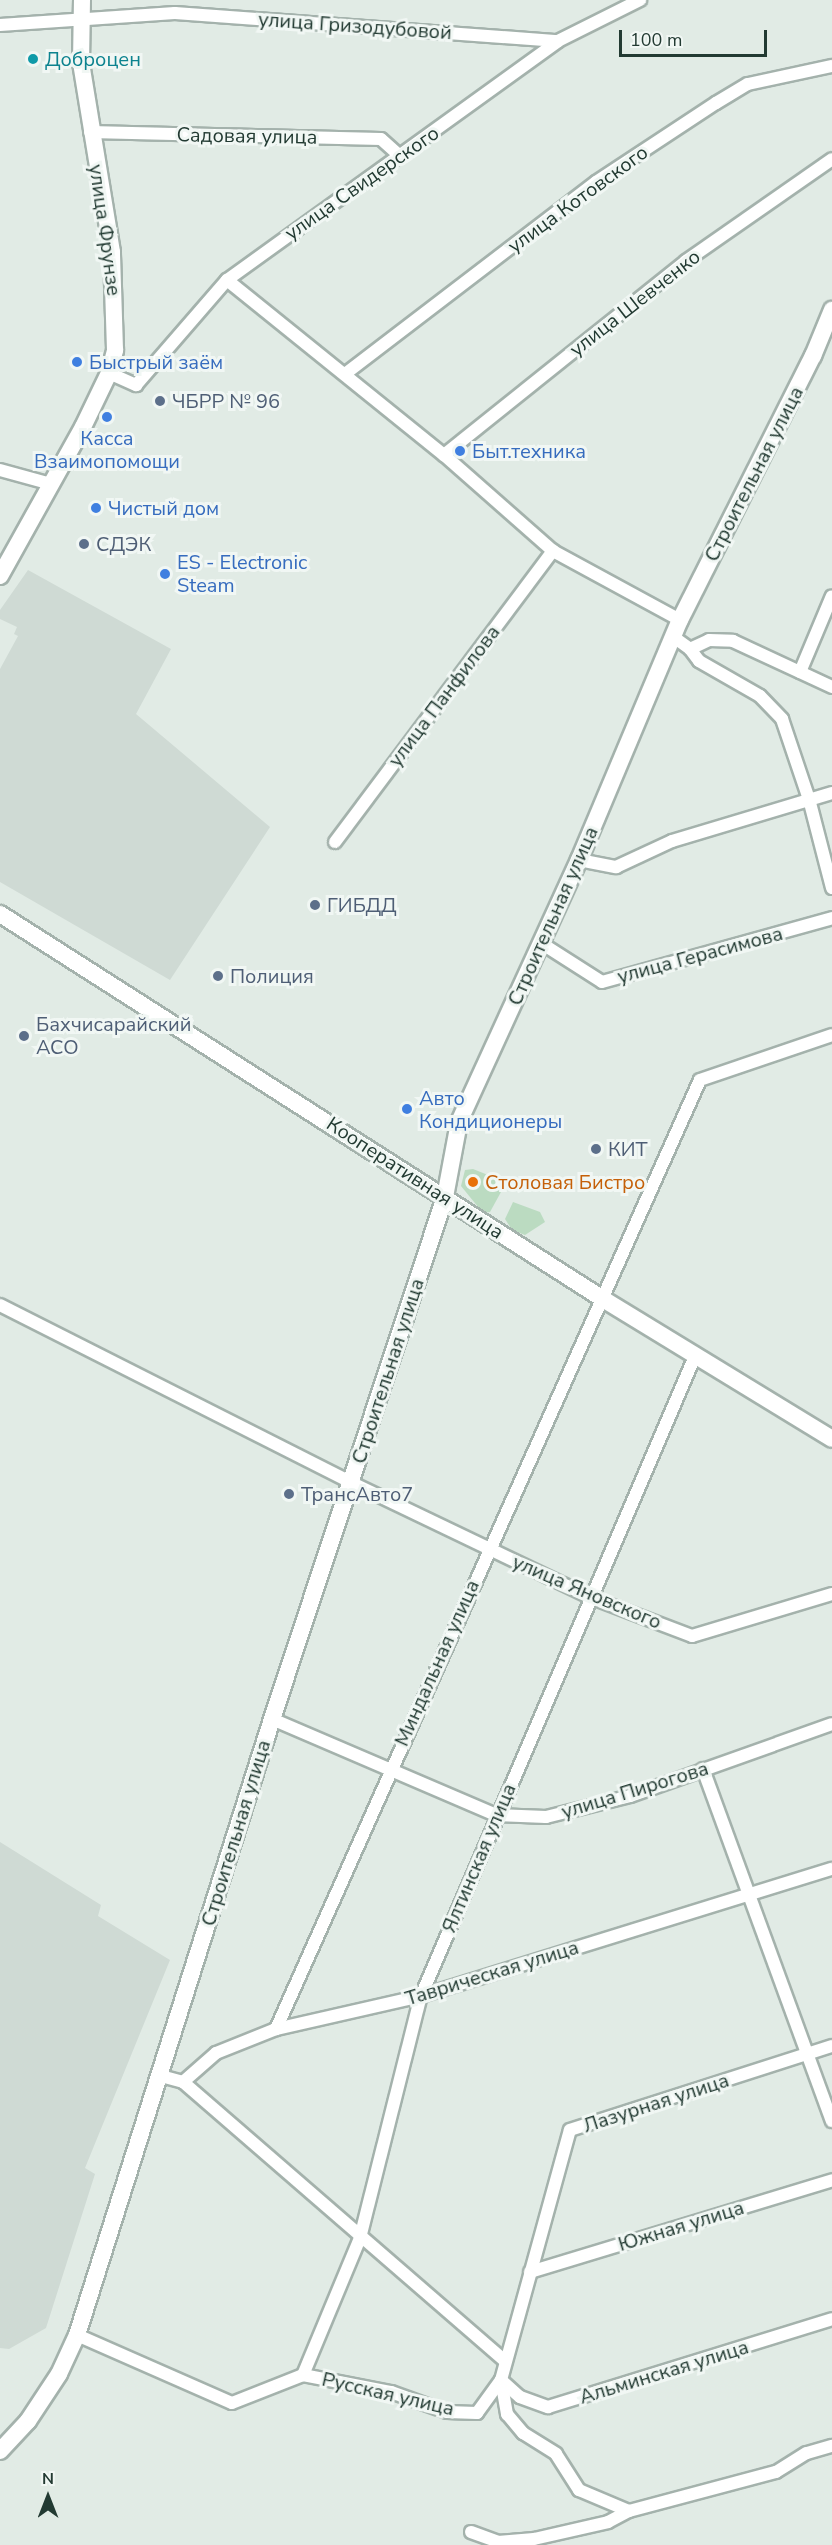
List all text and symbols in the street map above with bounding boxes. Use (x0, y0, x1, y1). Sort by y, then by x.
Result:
street label: улица Гризодубовой (257, 7, 453, 45)
scale bar (622, 18, 770, 56)
text: 100 m (630, 28, 682, 52)
place label: Доброцен (45, 47, 141, 71)
marker: Доброцен (26, 52, 40, 66)
street label: улица Свидерского (280, 121, 444, 245)
street label: Садовая улица (176, 123, 318, 149)
street label: улица Котовского (503, 140, 653, 258)
street label: улица Фрунзе (84, 163, 126, 297)
street label: улица Шевченко (565, 245, 705, 361)
place label: Быстрый заём (89, 350, 223, 374)
marker: Быстрый заём (70, 355, 84, 369)
street label: Строительная улица (699, 382, 809, 566)
place label: ЧБРР № 96 (172, 389, 280, 413)
marker: ЧБРР № 96 (153, 394, 167, 408)
marker: Касса Взаимопомощи (100, 410, 114, 424)
place label: Касса Взаимопомощи (34, 426, 180, 473)
place label: Быт.техника (472, 439, 586, 463)
marker: Быт.техника (453, 444, 467, 458)
place label: Чистый дом (108, 496, 219, 520)
marker: Чистый дом (89, 501, 103, 515)
place label: СДЭК (96, 532, 151, 556)
marker: СДЭК (77, 537, 91, 551)
place label: ES - Electronic Steam (177, 550, 307, 597)
marker: ES - Electronic Steam (158, 567, 172, 581)
street label: улица Панфилова (383, 621, 505, 771)
street label: Строительная улица (503, 823, 603, 1009)
place label: ГИБДД (327, 893, 397, 917)
marker: ГИБДД (308, 898, 322, 912)
street label: улица Герасимова (615, 921, 785, 989)
place label: Полиция (230, 964, 314, 988)
marker: Полиция (211, 969, 225, 983)
place label: Бахчисарайский АСО (36, 1012, 191, 1059)
marker: Бахчисарайский АСО (17, 1029, 31, 1043)
place label: Авто Кондиционеры (419, 1086, 562, 1133)
marker: Авто Кондиционеры (400, 1102, 414, 1116)
street label: Кооперативная улица (322, 1112, 508, 1244)
place label: КИТ (608, 1137, 648, 1161)
marker: КИТ (589, 1142, 603, 1156)
place label: Столовая Бистро (485, 1170, 645, 1194)
marker: Столовая Бистро (466, 1175, 480, 1189)
street label: Строительная улица (347, 1275, 429, 1467)
place label: ТрансАвто7 (301, 1482, 413, 1506)
marker: ТрансАвто7 (282, 1487, 296, 1501)
street label: улица Яновского (509, 1550, 665, 1634)
street label: Миндальная улица (390, 1576, 484, 1750)
street label: Строительная улица (196, 1737, 276, 1929)
street label: улица Пирогова (559, 1756, 711, 1824)
street label: Ялтинская улица (437, 1780, 521, 1936)
street label: Таврическая улица (402, 1935, 582, 2011)
street label: Лазурная улица (580, 2068, 732, 2138)
street label: Южная улица (615, 2195, 747, 2257)
street label: Альминская улица (576, 2335, 752, 2409)
street label: Русская улица (320, 2367, 456, 2421)
north arrow (18, 2467, 78, 2527)
text: N (42, 2468, 54, 2490)

